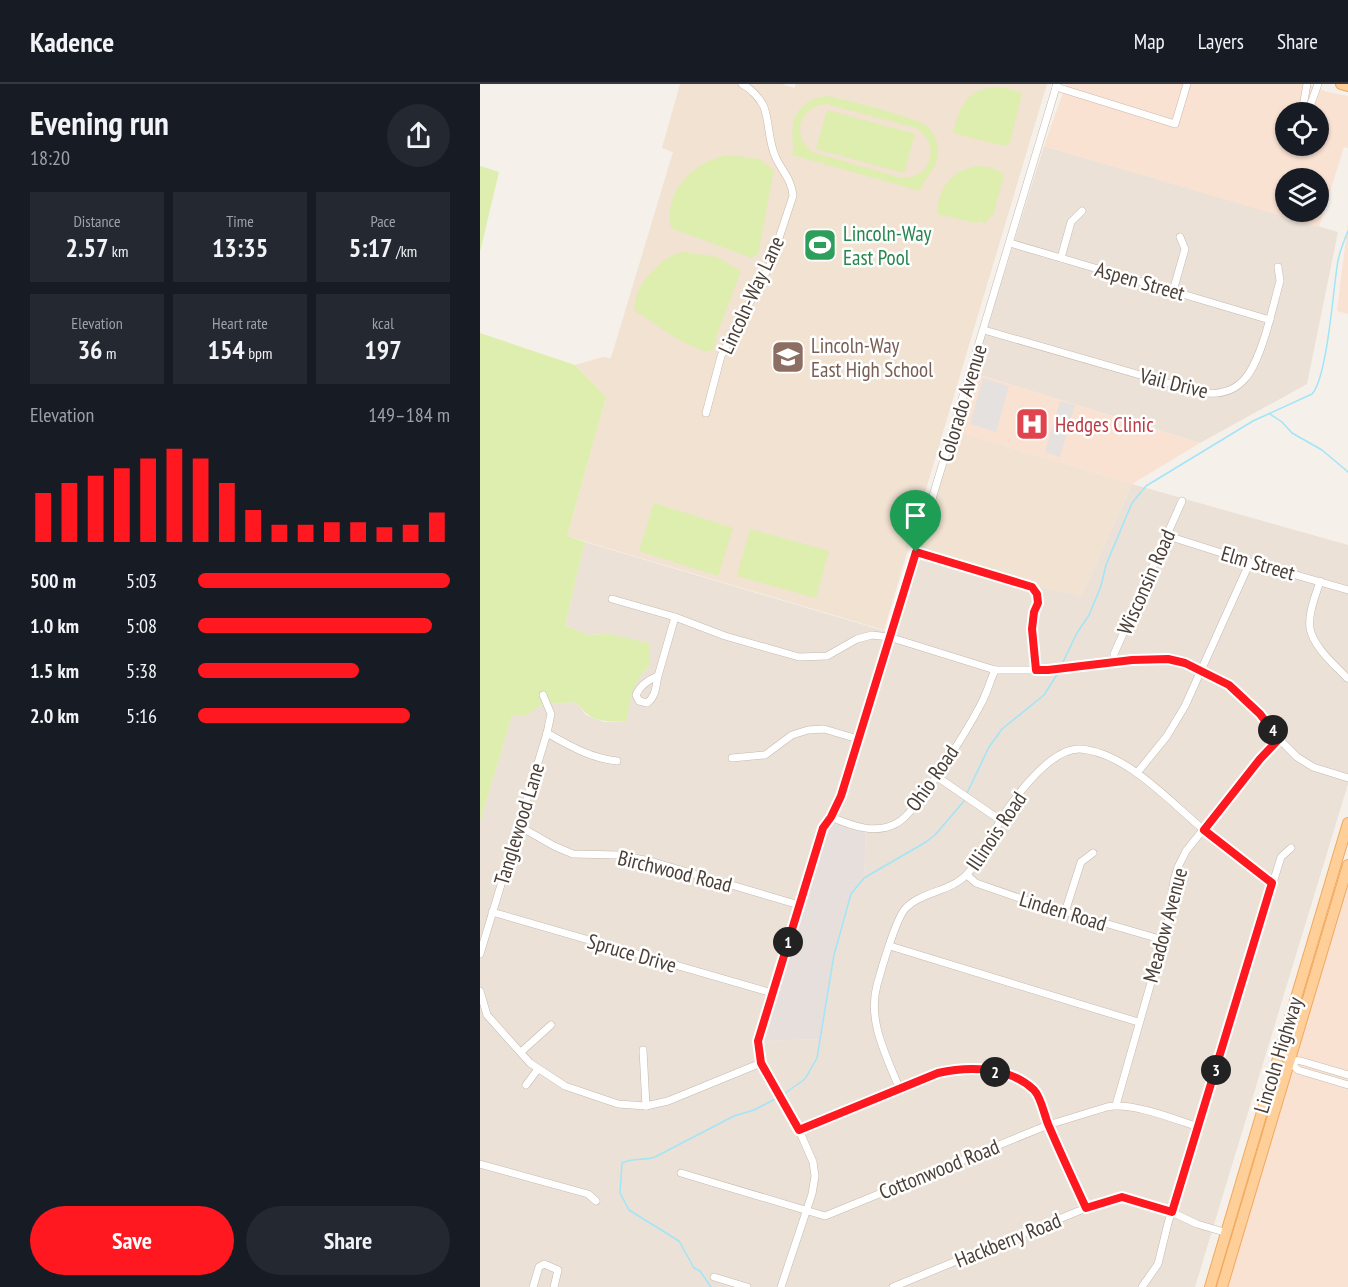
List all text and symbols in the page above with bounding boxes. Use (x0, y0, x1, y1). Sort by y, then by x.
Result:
text: Kadence (30, 23, 114, 60)
text: Map (1134, 28, 1165, 55)
text: Layers (1198, 28, 1244, 55)
text: Share (1277, 28, 1318, 55)
text: Evening run (30, 101, 169, 144)
map controls (1275, 102, 1329, 222)
button: locate (1275, 102, 1329, 156)
button: share (387, 104, 450, 167)
text: 18:20 (30, 145, 70, 171)
button: layers (1275, 168, 1329, 222)
text: Distance (73, 211, 121, 231)
text: Time (226, 211, 254, 231)
text: Pace (370, 211, 396, 231)
place label: Lincoln-Way East Pool (843, 220, 932, 271)
sports icon: Lincoln-Way East Pool (802, 227, 838, 263)
text: 2.57 (66, 231, 108, 264)
text: 13:35 (212, 231, 268, 264)
text: 5:17 (349, 231, 393, 264)
street label: Lincoln-Way Lane (712, 232, 790, 358)
text: km (108, 241, 128, 261)
text: /km (393, 241, 417, 261)
street label: Aspen Street (1092, 255, 1188, 307)
text: Elevation (71, 313, 123, 333)
text: Heart rate (212, 313, 268, 333)
text: kcal (372, 313, 394, 333)
place label: Lincoln-Way East High School (811, 332, 933, 383)
text: 36 (78, 333, 103, 366)
text: 154 (207, 333, 245, 366)
text: 197 (364, 333, 402, 366)
school or university icon: Lincoln-Way East High School (770, 339, 806, 375)
street label: Colorado Avenue (931, 341, 993, 465)
text: m (103, 343, 116, 363)
text: bpm (245, 343, 273, 363)
street label: Vail Drive (1136, 361, 1211, 404)
text: Elevation (30, 402, 94, 428)
text: 149–184 m (368, 402, 450, 428)
hospital icon: Hedges Clinic (1014, 406, 1050, 442)
place label: Hedges Clinic (1055, 411, 1154, 438)
pin (890, 490, 941, 552)
icon: arrive (899, 499, 932, 532)
street label: Wisconsin Road (1111, 525, 1181, 639)
street label: Elm Street (1218, 540, 1298, 586)
text: 500 m (30, 568, 76, 594)
text: 5:03 (126, 568, 157, 594)
text: 1.0 km (30, 613, 79, 639)
text: 5:08 (126, 613, 157, 639)
text: 1.5 km (30, 658, 79, 684)
text: 5:38 (126, 658, 157, 684)
text: 2.0 km (30, 703, 79, 729)
text: 5:16 (126, 703, 157, 729)
pin: 4 (1258, 715, 1288, 745)
text: 4 (1269, 720, 1277, 740)
street label: Ohio Road (900, 740, 964, 816)
street label: Tanglewood Lane (488, 760, 550, 888)
street label: Illinois Road (960, 786, 1032, 876)
street label: Birchwood Road (615, 844, 735, 898)
street label: Meadow Avenue (1137, 865, 1193, 985)
street label: Linden Road (1016, 885, 1110, 937)
street label: Spruce Drive (584, 927, 680, 979)
pin: 1 (773, 927, 803, 957)
text: 1 (784, 932, 792, 952)
street label: Lincoln Highway (1248, 994, 1308, 1116)
pin: 3 (1201, 1055, 1231, 1085)
pin: 2 (980, 1057, 1010, 1087)
text: 3 (1212, 1060, 1220, 1080)
text: 2 (991, 1062, 999, 1082)
street label: Cottonwood Road (875, 1133, 1003, 1205)
button: Save (30, 1206, 234, 1275)
button: Share (246, 1206, 450, 1275)
street label: Hackberry Road (951, 1206, 1065, 1274)

